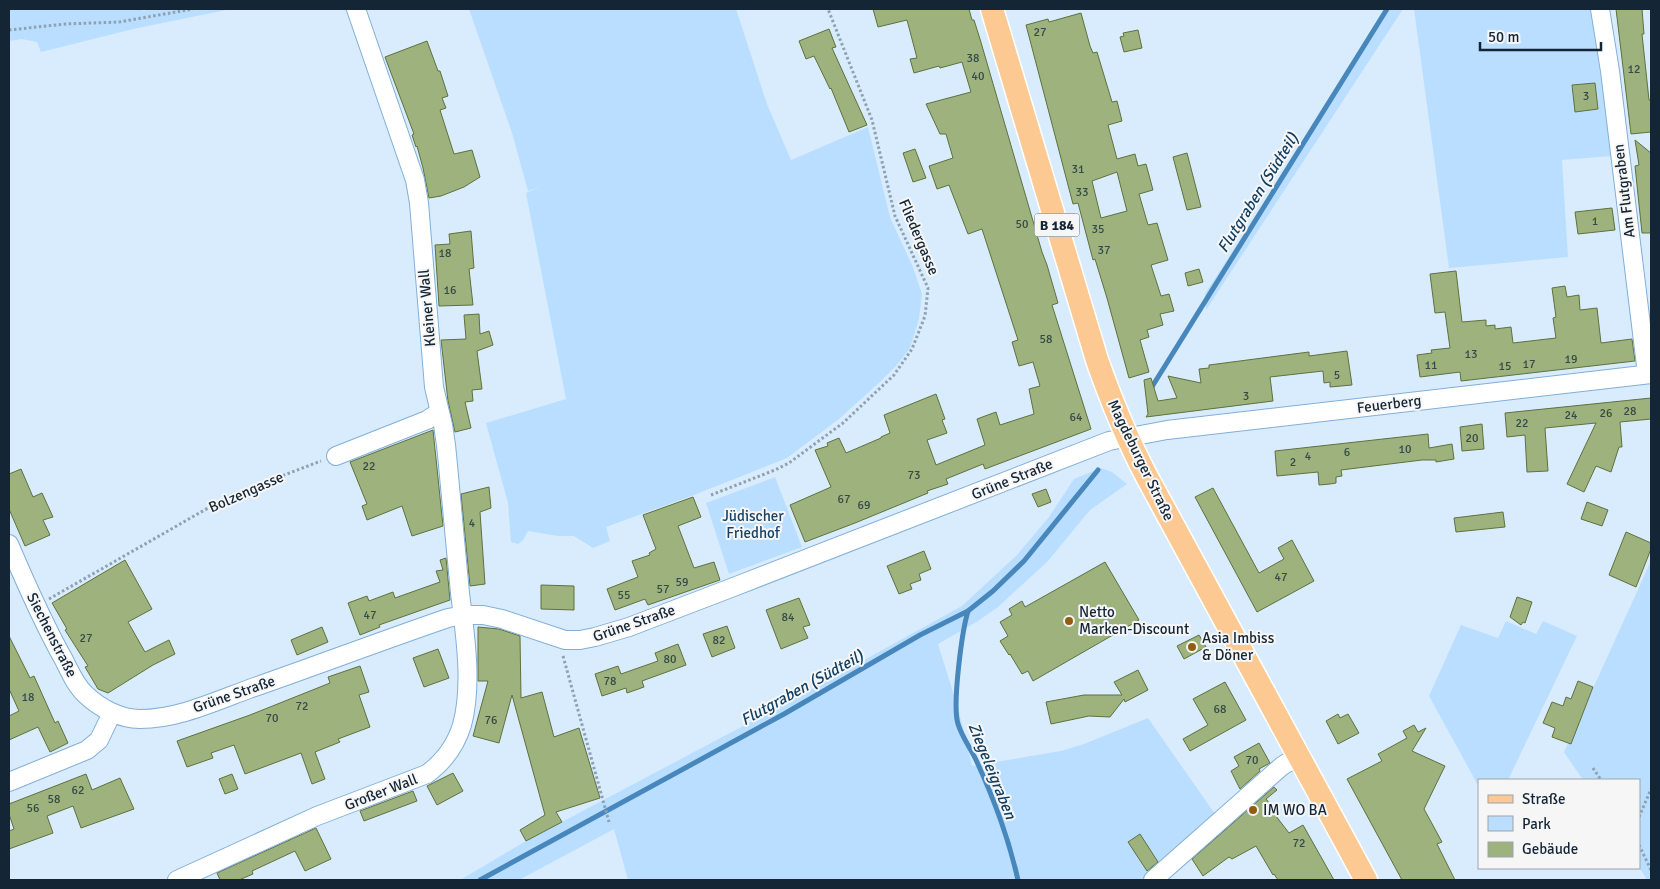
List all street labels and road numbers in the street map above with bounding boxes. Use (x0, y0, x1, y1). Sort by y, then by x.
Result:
street label: Am Flutgraben (1609, 143, 1639, 239)
street label: Fliedergasse (895, 196, 943, 278)
road number: B 184 (1034, 214, 1080, 236)
street label: Kleiner Wall (415, 268, 439, 348)
street label: Feuerberg (1356, 391, 1422, 417)
street label: Magdeburger Straße (1104, 397, 1178, 523)
street label: Grüne Straße (969, 455, 1055, 503)
street label: Bolzengasse (206, 468, 286, 516)
street label: Siechenstraße (23, 590, 81, 680)
street label: Grüne Straße (590, 601, 678, 645)
street label: Grüne Straße (190, 672, 278, 716)
street label: Großer Wall (342, 770, 420, 814)

